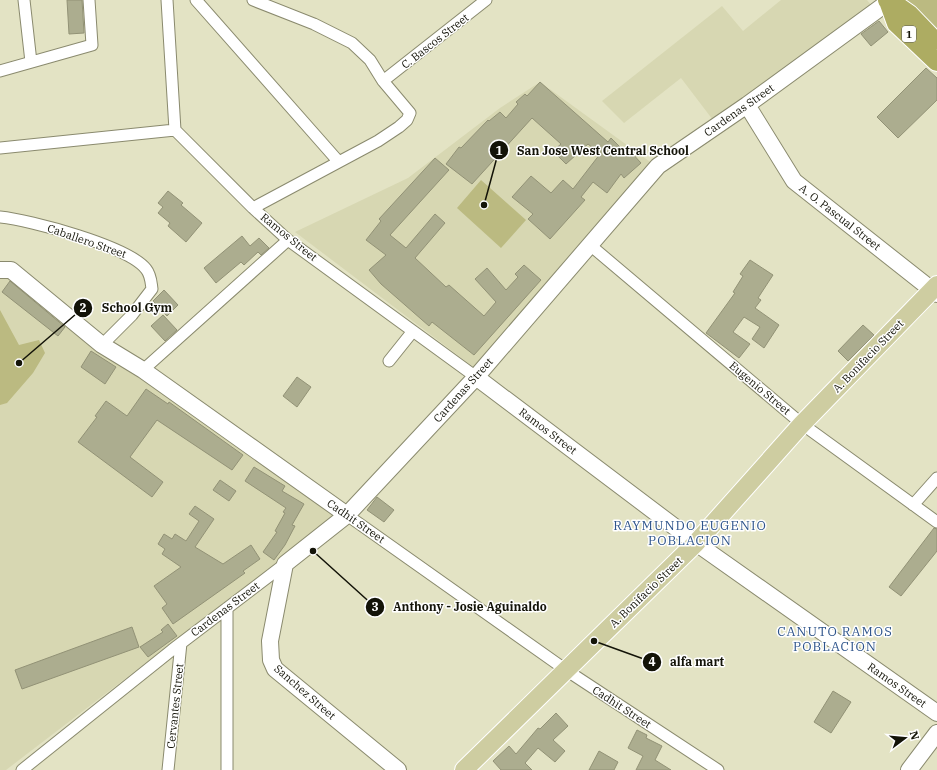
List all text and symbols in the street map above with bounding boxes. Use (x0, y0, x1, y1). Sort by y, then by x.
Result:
street label: C. Bascos Street (399, 10, 472, 72)
road number: 1 (902, 26, 916, 42)
street label: Cardenas Street (701, 81, 777, 139)
callout: San Jose West Central School (489, 138, 697, 162)
text: 1 (495, 143, 503, 158)
text: San Jose West Central School (517, 143, 689, 158)
street label: A. O. Pascual Street (796, 181, 884, 253)
street label: Ramos Street (258, 210, 320, 264)
street label: Caballero Street (46, 221, 128, 261)
callout: School Gym (73, 296, 180, 320)
text: 2 (79, 300, 87, 315)
text: School Gym (102, 300, 173, 315)
street label: A. Bonifacio Street (830, 317, 906, 395)
street label: Cardenas Street (430, 355, 496, 425)
street label: Eugenio Street (726, 358, 794, 418)
street label: Ramos Street (516, 405, 580, 457)
street label: Cadhit Street (324, 496, 388, 546)
district label: RAYMUNDO EUGENIO POBLACION (613, 517, 767, 549)
street label: A. Bonifacio Street (607, 554, 685, 630)
street label: Cardenas Street (188, 579, 262, 639)
callout: Anthony - Josie Aguinaldo (365, 595, 555, 619)
text: 3 (371, 599, 379, 614)
text: Anthony - Josie Aguinaldo (393, 599, 547, 614)
district label: CANUTO RAMOS POBLACION (777, 623, 893, 655)
callout: alfa mart (642, 650, 732, 674)
text: 4 (648, 654, 656, 669)
text: alfa mart (670, 654, 725, 669)
street label: Ramos Street (865, 660, 929, 711)
street label: Sanchez Street (271, 661, 339, 723)
street label: Cervantes Street (164, 663, 186, 749)
street label: Cadhit Street (590, 683, 654, 731)
north arrow (885, 718, 925, 758)
text: N (907, 729, 923, 742)

